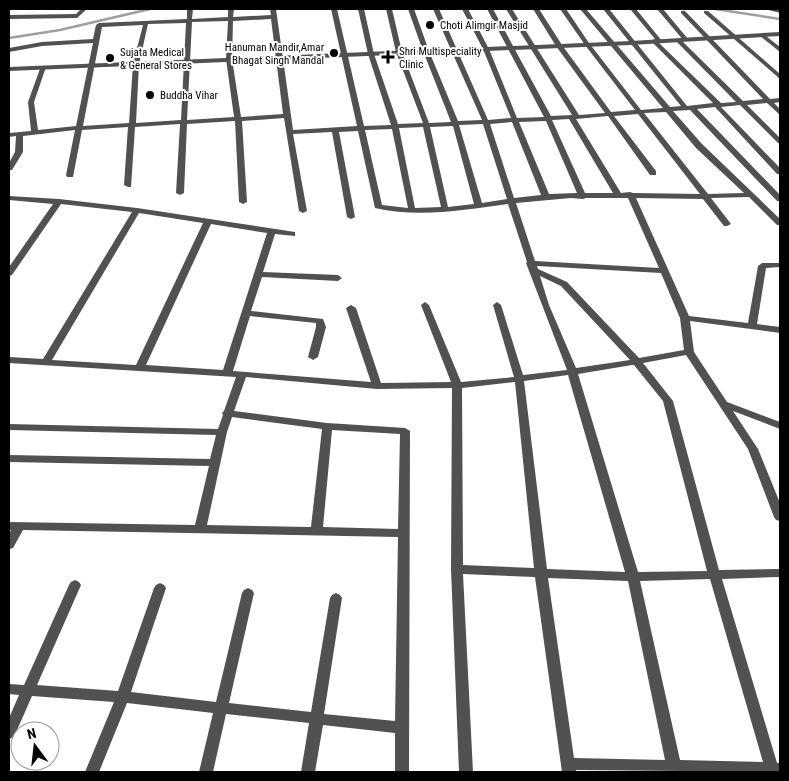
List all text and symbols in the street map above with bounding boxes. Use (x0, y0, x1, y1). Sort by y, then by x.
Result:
marker: Choti Alimgir Masjid (424, 19, 436, 31)
place label: Choti Alimgir Masjid (440, 19, 528, 32)
place label: Hanuman Mandir,Amar Bhagat Singh Mandal (225, 41, 325, 67)
place label: Shri Multispeciality Clinic (399, 45, 482, 71)
place label: Sujata Medical & General Stores (120, 46, 192, 72)
marker: Hanuman Mandir,Amar Bhagat Singh Mandal (328, 47, 340, 59)
marker: Shri Multispeciality Clinic (381, 50, 395, 64)
marker: Sujata Medical & General Stores (104, 52, 116, 64)
marker: Buddha Vihar (144, 89, 156, 101)
place label: Buddha Vihar (160, 89, 219, 102)
north arrow (10, 721, 60, 771)
text: N (25, 725, 38, 742)

